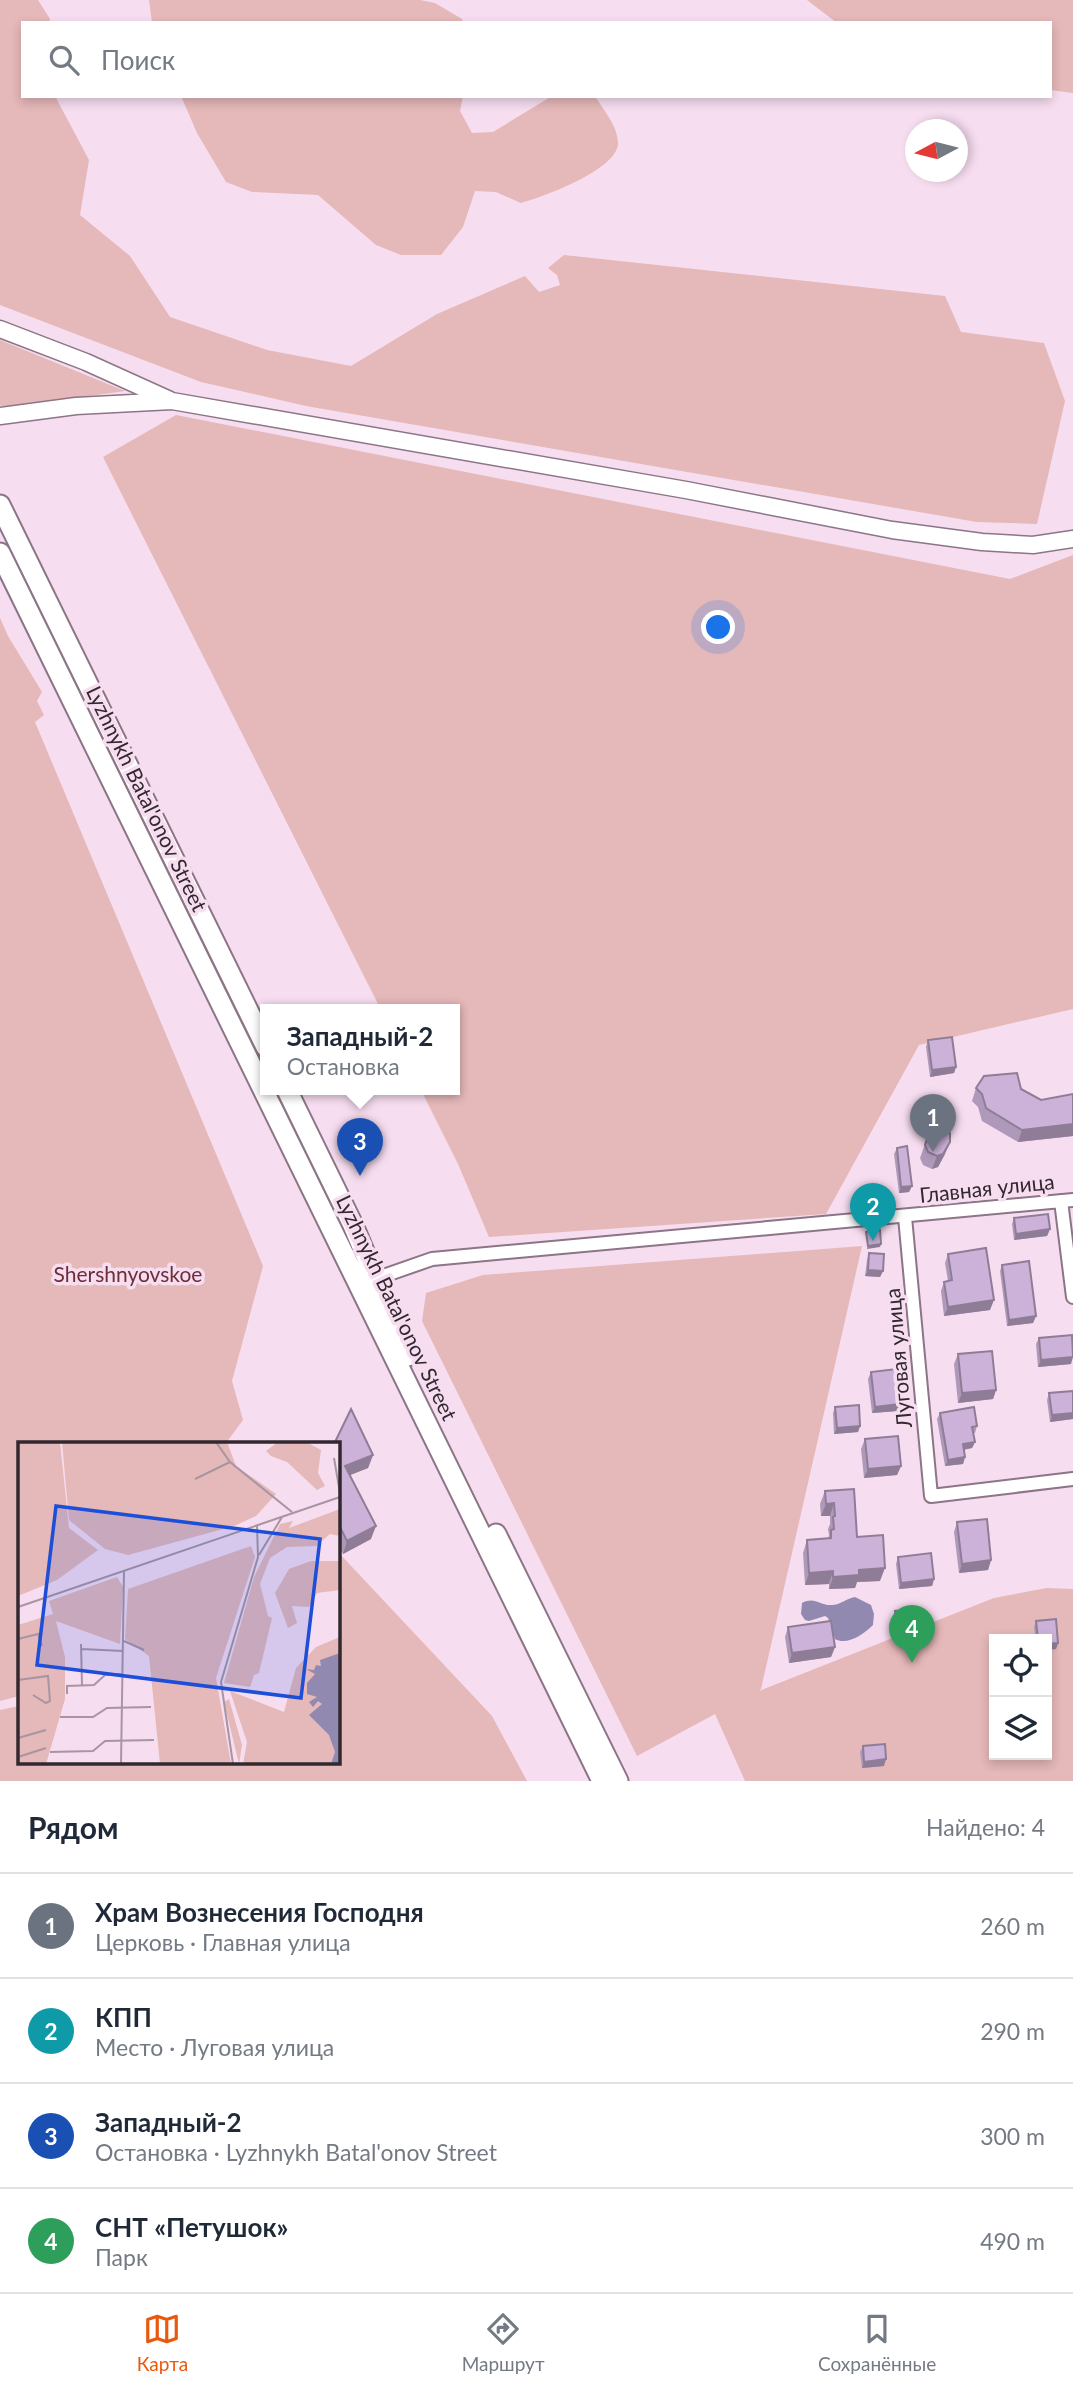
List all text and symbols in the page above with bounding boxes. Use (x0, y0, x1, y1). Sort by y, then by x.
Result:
search box (21, 21, 1052, 98)
icon: search (45, 41, 83, 79)
text: Поиск (101, 44, 175, 76)
north arrow (905, 119, 968, 182)
your location (701, 610, 735, 644)
street label: Lyzhnykh Batal'onov Street (82, 682, 213, 916)
popup (260, 1004, 460, 1095)
text: Западный-2 (287, 1020, 433, 1052)
text: Остановка (287, 1052, 400, 1080)
pin: 1 (910, 1094, 956, 1152)
pin: 3 (337, 1118, 383, 1176)
street label: Главная улица (918, 1168, 1056, 1207)
pin: 2 (850, 1183, 896, 1241)
street label: Lyzhnykh Batal'onov Street (332, 1191, 463, 1425)
park label: Shershnyovskoe (54, 1261, 202, 1286)
street label: Луговая улица (879, 1287, 916, 1430)
inset map (18, 1442, 340, 1764)
pin: 4 (889, 1605, 935, 1663)
map controls (989, 1634, 1052, 1760)
button: locate (989, 1634, 1052, 1697)
button: layers (989, 1697, 1052, 1760)
text: Рядом (28, 1809, 118, 1845)
text: Найдено: 4 (926, 1813, 1045, 1841)
text: Храм Вознесения Господня (95, 1896, 424, 1928)
text: 1 (44, 1912, 58, 1940)
text: 260 m (980, 1912, 1045, 1940)
text: Церковь · Главная улица (95, 1928, 351, 1956)
text: КПП (95, 2001, 152, 2033)
text: 2 (44, 2017, 58, 2045)
text: 290 m (980, 2017, 1045, 2045)
text: Место · Луговая улица (95, 2033, 334, 2061)
text: Западный-2 (95, 2106, 242, 2138)
text: 3 (44, 2122, 58, 2150)
text: 300 m (980, 2122, 1045, 2150)
text: Остановка · Lyzhnykh Batal'onov Street (95, 2138, 497, 2166)
text: СНТ «Петушок» (95, 2211, 288, 2243)
text: 4 (44, 2227, 58, 2255)
text: 490 m (980, 2227, 1045, 2255)
text: Парк (95, 2243, 148, 2271)
tab: Карта (137, 2310, 188, 2375)
tab: Маршрут (462, 2310, 544, 2375)
tab: Сохранённые (818, 2310, 936, 2375)

